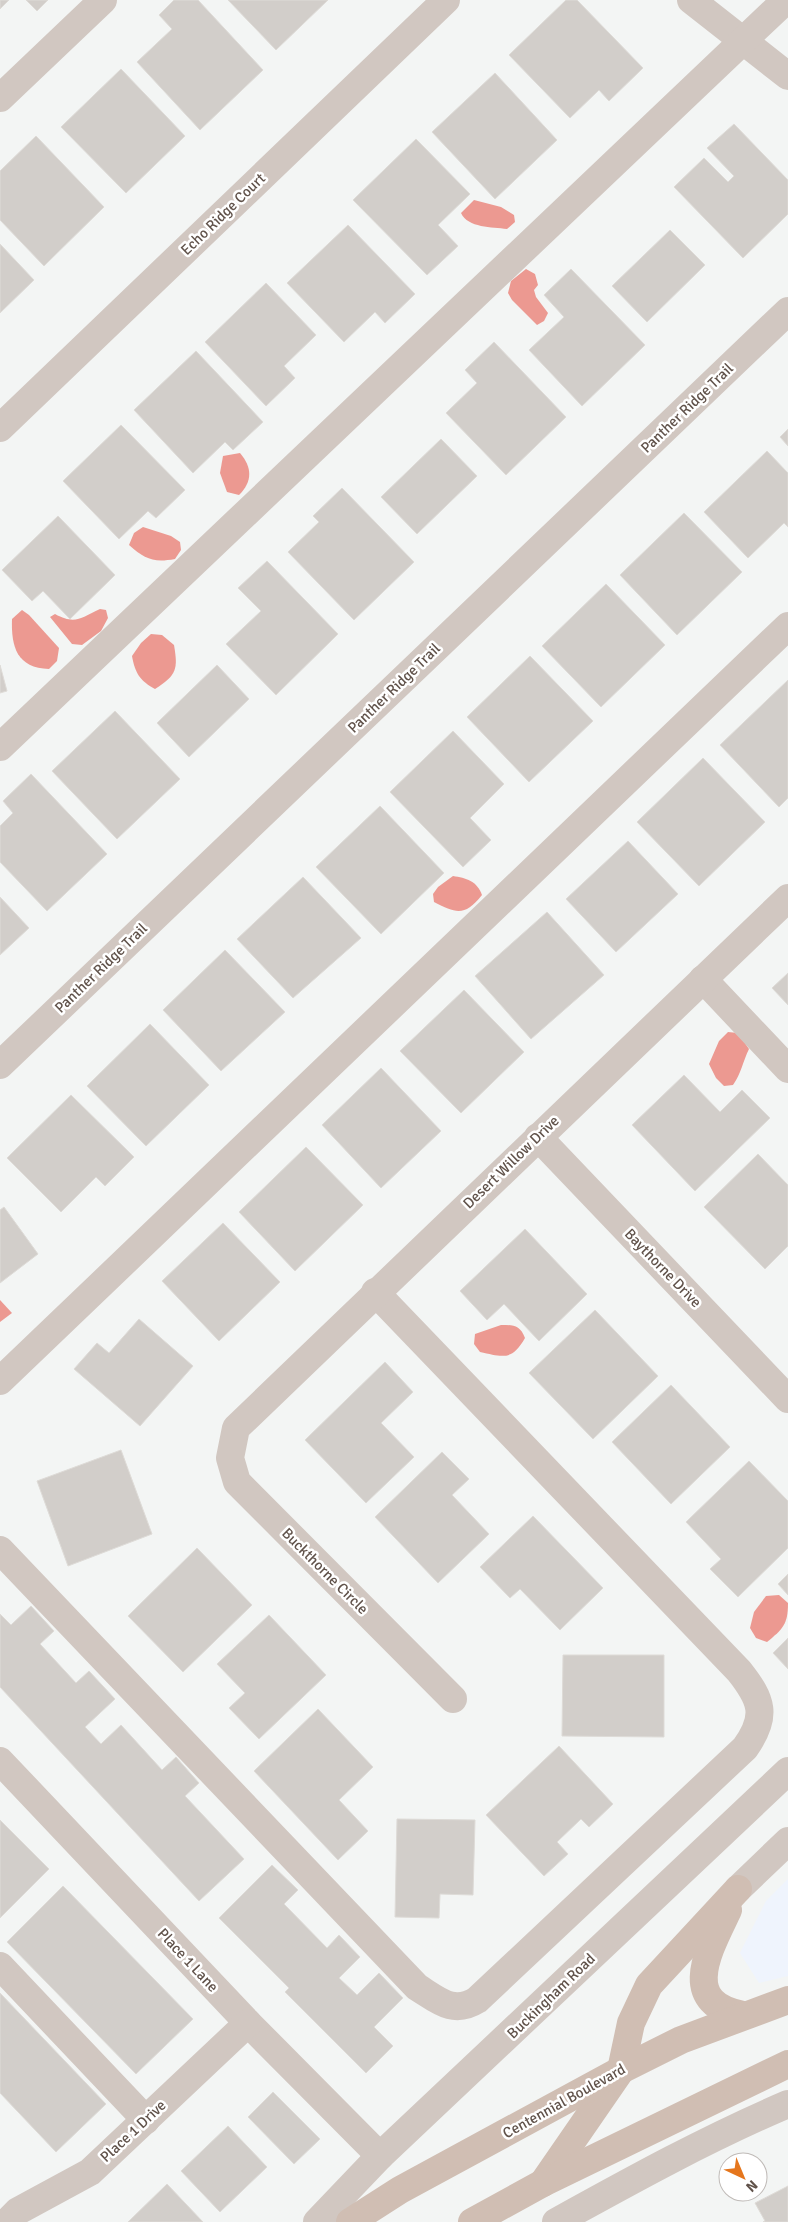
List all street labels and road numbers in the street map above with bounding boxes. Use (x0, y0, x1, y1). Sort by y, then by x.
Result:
street label: Echo Ridge Court (177, 169, 269, 259)
street label: Panther Ridge Trail (637, 359, 737, 457)
street label: Panther Ridge Trail (344, 639, 444, 737)
street label: Panther Ridge Trail (51, 919, 151, 1017)
street label: Desert Willow Drive (459, 1112, 563, 1212)
street label: Baythorne Drive (621, 1225, 705, 1311)
street label: Buckthorne Circle (278, 1524, 372, 1618)
street label: Place 1 Lane (154, 1924, 222, 1996)
street label: Buckingham Road (503, 1950, 599, 2042)
street label: Centennial Boulevard (500, 2060, 628, 2142)
street label: Place 1 Drive (96, 2096, 170, 2166)

